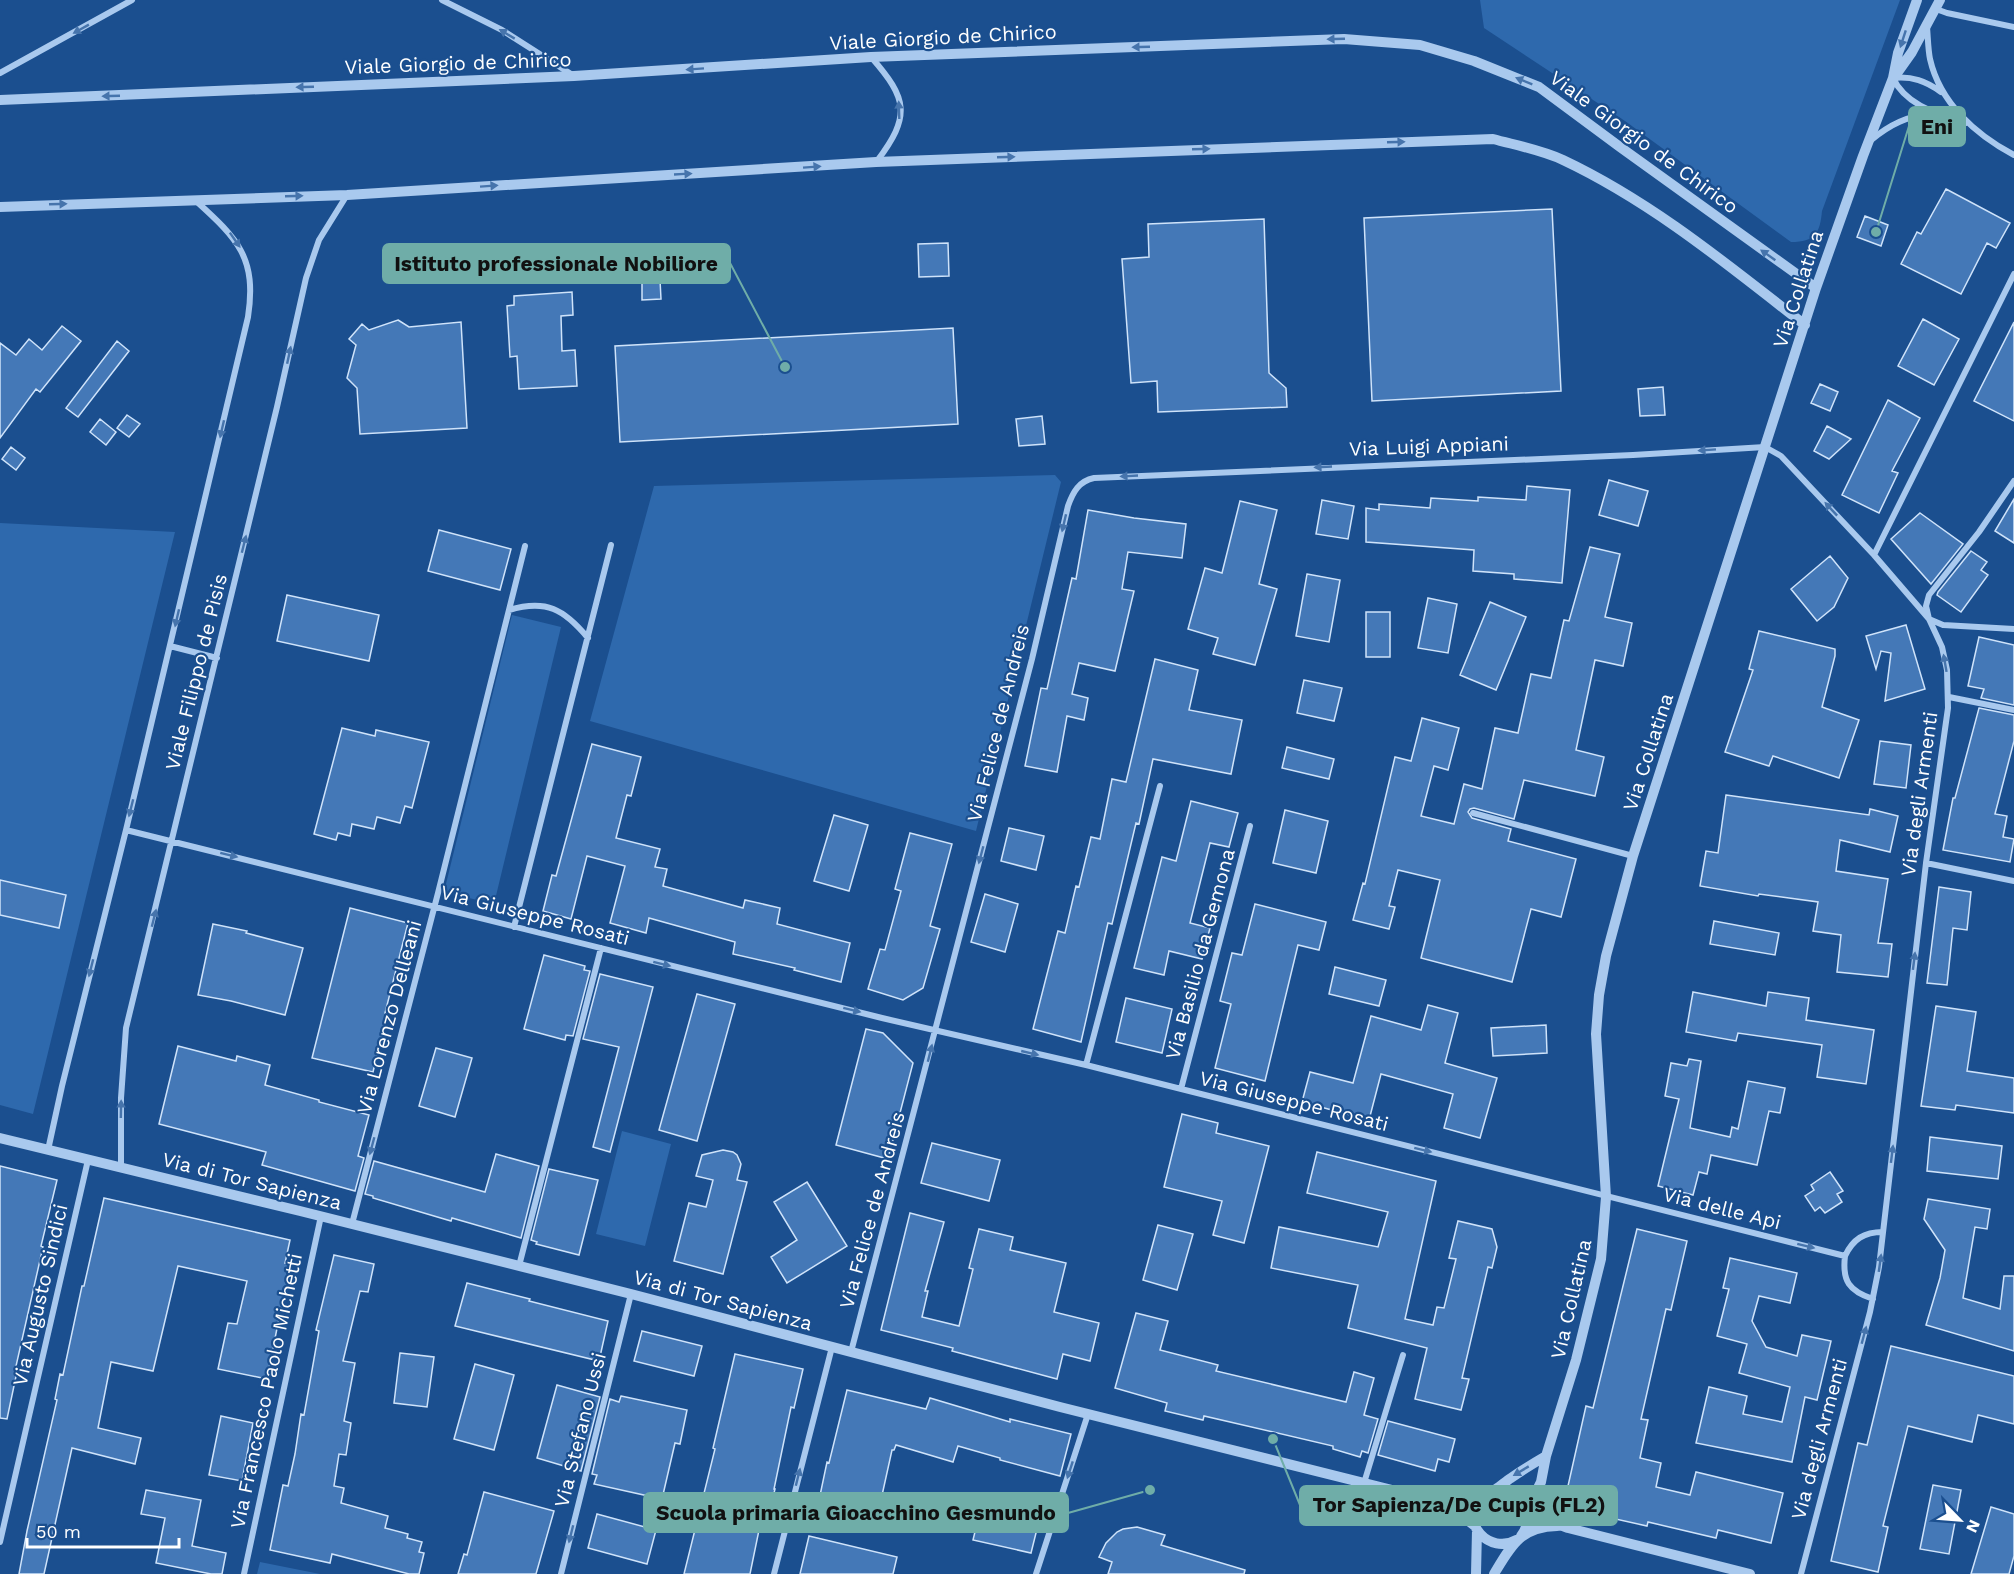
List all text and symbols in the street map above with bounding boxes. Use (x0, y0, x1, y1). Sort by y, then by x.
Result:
street label: Viale Giorgio de Chirico (829, 19, 1057, 55)
one-way arrow (72, 24, 89, 34)
one-way arrow (499, 28, 515, 39)
one-way arrow (1898, 30, 1907, 48)
one-way arrow (1326, 34, 1345, 44)
one-way arrow (1131, 42, 1150, 51)
street label: Viale Giorgio de Chirico (344, 47, 572, 79)
one-way arrow (686, 64, 705, 73)
street label: Viale Giorgio de Chirico (1545, 65, 1743, 219)
one-way arrow (1515, 76, 1533, 86)
one-way arrow (296, 83, 315, 92)
one-way arrow (101, 91, 120, 100)
one-way arrow (894, 101, 904, 120)
callout: Eni (1909, 107, 1965, 146)
text: Eni (1921, 114, 1953, 139)
one-way arrow (1386, 137, 1405, 147)
one-way arrow (1192, 145, 1211, 154)
one-way arrow (997, 152, 1016, 161)
one-way arrow (802, 162, 821, 171)
one-way arrow (674, 170, 693, 179)
one-way arrow (479, 181, 498, 191)
one-way arrow (284, 191, 303, 200)
one-way arrow (49, 200, 68, 209)
street label: Via Collatina (1768, 227, 1828, 351)
one-way arrow (229, 232, 241, 248)
callout: Istituto professionale Nobiliore (383, 244, 730, 283)
one-way arrow (1761, 249, 1777, 261)
text: Istituto professionale Nobiliore (394, 251, 718, 276)
one-way arrow (285, 345, 294, 364)
one-way arrow (217, 419, 226, 438)
street label: Via Luigi Appiani (1349, 431, 1509, 461)
one-way arrow (1698, 445, 1717, 455)
one-way arrow (1314, 462, 1333, 471)
one-way arrow (1119, 472, 1138, 481)
one-way arrow (1825, 502, 1838, 517)
one-way arrow (1059, 514, 1069, 532)
one-way arrow (239, 535, 249, 554)
street label: Viale Filippo de Pisis (160, 571, 232, 773)
one-way arrow (171, 609, 181, 627)
street label: Via Felice de Andreis (962, 622, 1034, 824)
one-way arrow (1941, 654, 1950, 673)
street label: Via Collatina (1618, 690, 1678, 814)
street label: Via degli Armenti (1896, 710, 1942, 878)
one-way arrow (126, 799, 136, 817)
one-way arrow (976, 846, 986, 864)
street label: Via Basilio da Gemona (1160, 846, 1240, 1062)
one-way arrow (220, 850, 238, 860)
street label: Via Giuseppe Rosati (438, 880, 632, 950)
one-way arrow (149, 909, 159, 927)
street label: Via Lorenzo Delleani (352, 918, 426, 1116)
one-way arrow (1909, 951, 1919, 970)
one-way arrow (86, 959, 96, 978)
one-way arrow (653, 959, 672, 969)
one-way arrow (843, 1006, 861, 1016)
one-way arrow (925, 1044, 935, 1062)
one-way arrow (1021, 1048, 1039, 1058)
street label: Via Giuseppe Rosati (1197, 1066, 1391, 1136)
one-way arrow (116, 1100, 126, 1119)
street label: Via Felice de Andreis (834, 1109, 910, 1311)
one-way arrow (367, 1137, 377, 1155)
one-way arrow (1887, 1145, 1896, 1164)
one-way arrow (1414, 1146, 1432, 1156)
street label: Via di Tor Sapienza (160, 1147, 344, 1215)
street label: Via delle Api (1660, 1182, 1784, 1234)
street label: Via Augusto Sindici (7, 1202, 73, 1388)
street label: Via Collatina (1546, 1237, 1596, 1361)
one-way arrow (1797, 1242, 1815, 1252)
street label: Via Francesco Paolo Michetti (225, 1251, 307, 1531)
one-way arrow (1875, 1253, 1884, 1272)
street label: Via di Tor Sapienza (631, 1265, 815, 1335)
one-way arrow (1860, 1325, 1869, 1343)
street label: Via Stefano Ussi (549, 1350, 611, 1510)
street label: Via degli Armenti (1786, 1356, 1852, 1522)
one-way arrow (1065, 1461, 1075, 1479)
one-way arrow (1513, 1466, 1529, 1477)
one-way arrow (794, 1467, 804, 1486)
callout: Tor Sapienza/De Cupis (FL2) (1300, 1486, 1617, 1525)
north arrow (1930, 1490, 1990, 1550)
text: Tor Sapienza/De Cupis (FL2) (1312, 1492, 1606, 1517)
callout: Scuola primaria Gioacchino Gesmundo (644, 1493, 1068, 1532)
text: Scuola primaria Gioacchino Gesmundo (656, 1500, 1056, 1525)
scale bar (27, 1511, 178, 1549)
text: N (1962, 1517, 1984, 1536)
text: 50 m (36, 1521, 81, 1542)
one-way arrow (566, 1525, 575, 1543)

